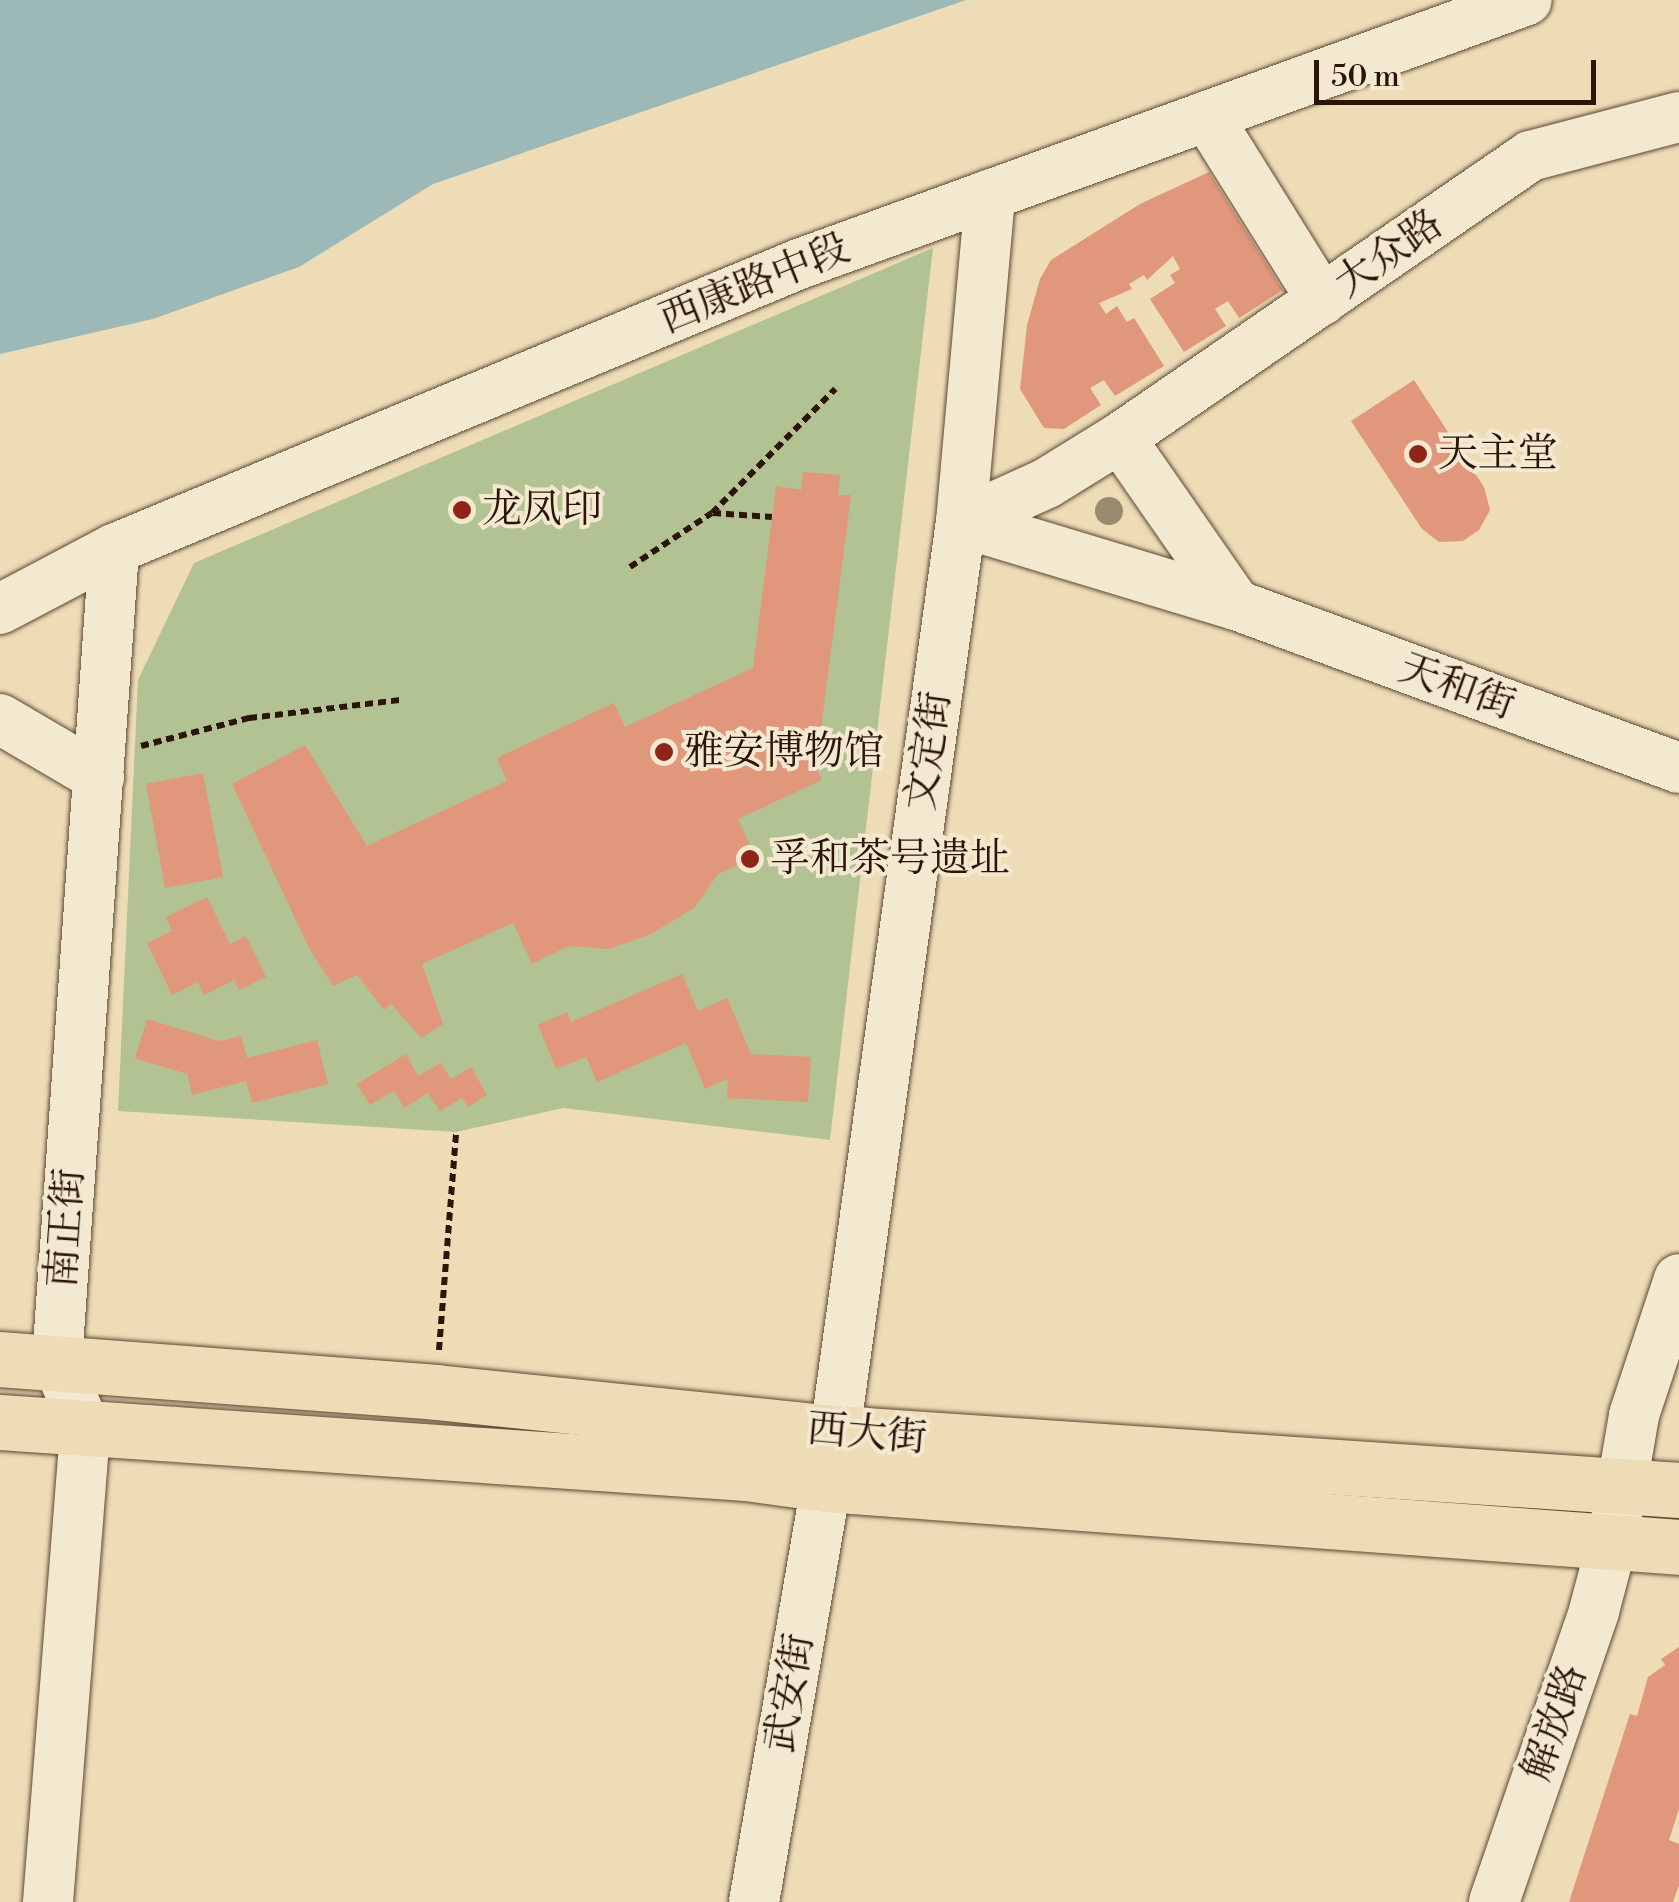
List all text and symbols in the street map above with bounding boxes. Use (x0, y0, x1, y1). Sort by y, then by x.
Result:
scale bar (1319, 40, 1602, 102)
text: 50 m (1331, 58, 1400, 96)
street label: 大众路 (1326, 200, 1452, 308)
street label: 西康路中段 (653, 224, 857, 344)
place label: 天主堂 (1438, 430, 1558, 478)
marker: 天主堂 (1407, 443, 1429, 465)
place label: 龙凤印 (482, 486, 602, 534)
marker: 龙凤印 (451, 499, 473, 521)
street label: 天和街 (1392, 644, 1522, 730)
street label: 文定街 (897, 688, 961, 814)
place label: 雅安博物馆 (684, 728, 884, 776)
marker: 雅安博物馆 (653, 741, 675, 763)
place label: 孚和茶号遗址 (770, 835, 1010, 883)
marker: 孚和茶号遗址 (739, 848, 761, 870)
street label: 南正街 (38, 1166, 94, 1290)
street label: 西大街 (805, 1405, 929, 1463)
street label: 武安街 (756, 1630, 824, 1756)
street label: 解放路 (1513, 1658, 1597, 1788)

